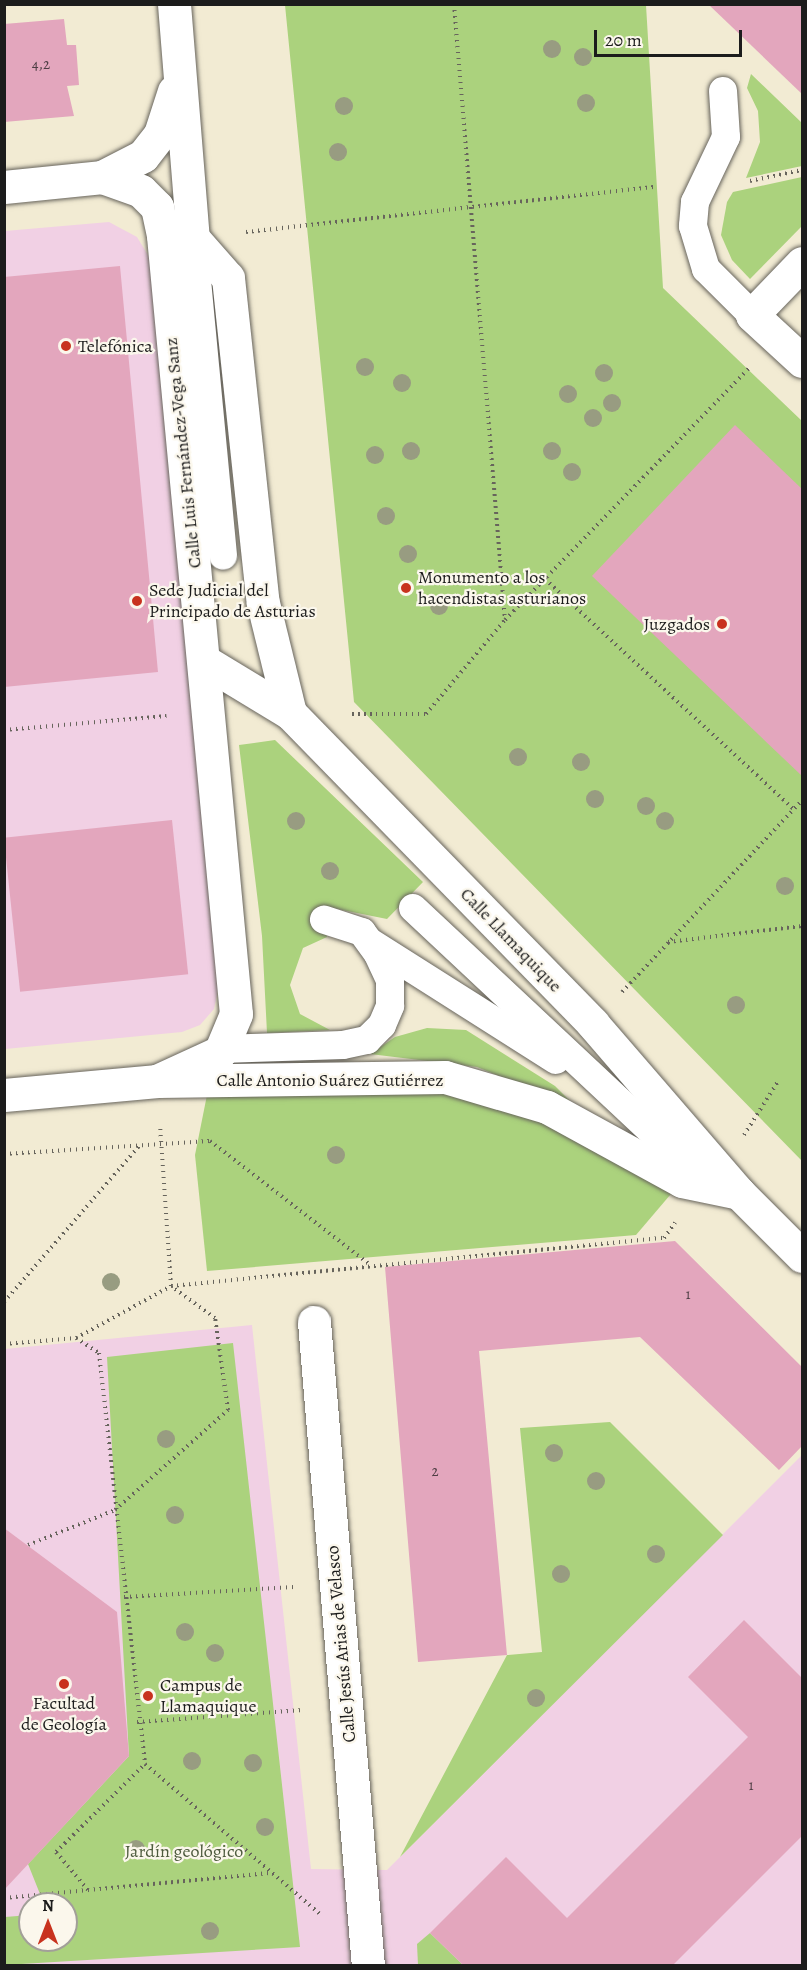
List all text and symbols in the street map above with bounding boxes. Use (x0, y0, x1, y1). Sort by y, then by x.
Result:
scale bar (597, 18, 746, 56)
text: 20 m (605, 28, 642, 52)
house number: 4,2 (32, 56, 50, 74)
place label: Telefónica (78, 335, 153, 357)
street label: Calle Luis Fernández-Vega Sanz (160, 337, 206, 569)
marker: Telefónica (59, 339, 73, 353)
place label: Monumento a los hacendistas asturianos (418, 567, 586, 610)
place label: Sede Judicial del Principado de Asturias (149, 580, 316, 622)
marker: Monumento a los hacendistas asturianos (399, 581, 413, 595)
marker: Sede Judicial del Principado de Asturias (130, 594, 144, 608)
place label: Juzgados (644, 613, 710, 635)
marker: Juzgados (715, 617, 729, 631)
street label: Calle Llamaquique (456, 883, 566, 997)
street label: Calle Antonio Suárez Gutiérrez (216, 1069, 444, 1091)
house number: 1 (685, 1286, 691, 1304)
house number: 2 (431, 1463, 439, 1481)
street label: Calle Jesús Arias de Velasco (322, 1545, 360, 1743)
place label: Campus de Llamaquique (160, 1675, 256, 1718)
marker: Facultad de Geología (57, 1677, 71, 1691)
marker: Campus de Llamaquique (141, 1689, 155, 1703)
place label: Facultad de Geología (21, 1693, 107, 1736)
house number: 1 (748, 1777, 754, 1795)
park label: Jardín geológico (125, 1840, 243, 1862)
north arrow (18, 1892, 78, 1952)
text: N (42, 1895, 54, 1917)

